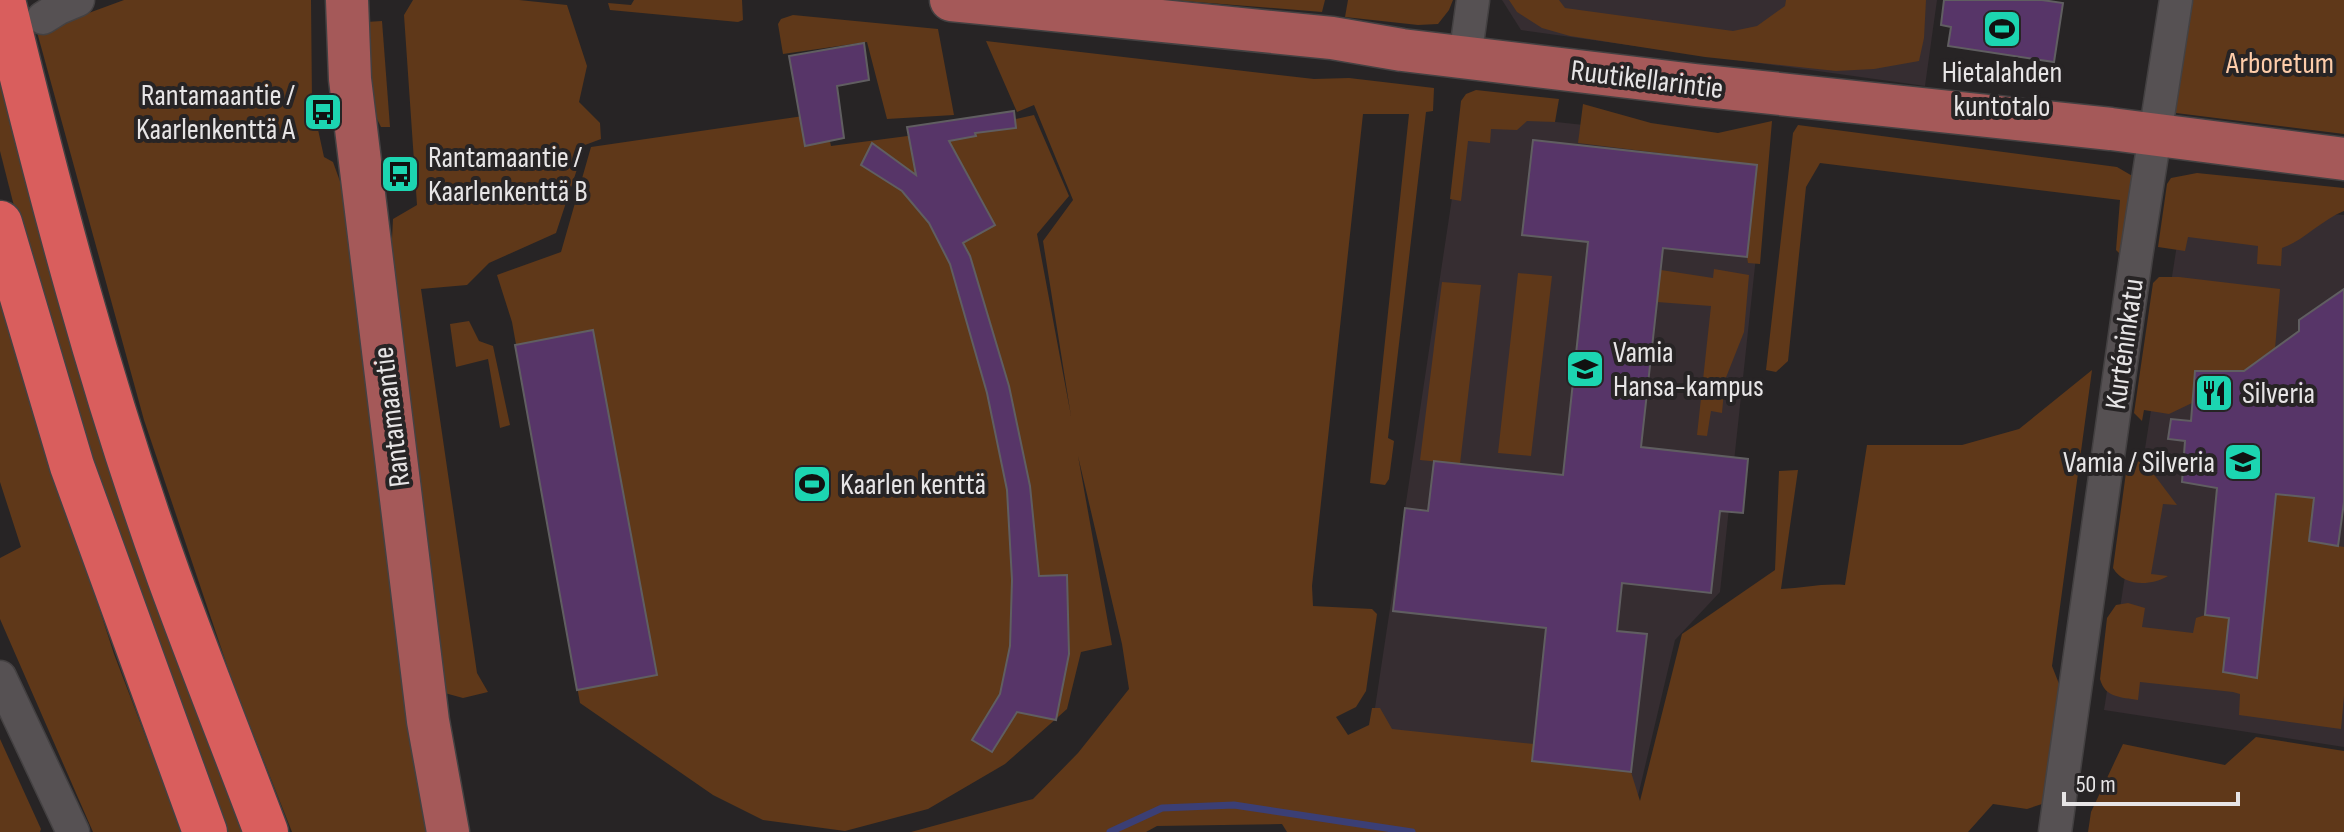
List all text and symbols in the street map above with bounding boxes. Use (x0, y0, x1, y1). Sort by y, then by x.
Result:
sports icon: Hietalahden kuntotalo (1981, 8, 2023, 50)
park label: Arboretum (2225, 46, 2334, 82)
street label: Ruutikellarintie (1569, 53, 1725, 107)
place label: Hietalahden kuntotalo (1942, 55, 2062, 125)
place label: Rantamaantie / Kaarlenkenttä A (136, 78, 295, 148)
bus stop icon: Rantamaantie / Kaarlenkenttä A (302, 91, 344, 133)
place label: Rantamaantie / Kaarlenkenttä B (428, 140, 587, 210)
bus stop icon: Rantamaantie / Kaarlenkenttä B (379, 153, 421, 195)
street label: Kurténinkatu (2098, 276, 2152, 412)
place label: Vamia Hansa-kampus (1613, 335, 1764, 405)
street label: Rantamaantie (366, 345, 418, 489)
school or university icon: Vamia Hansa-kampus (1564, 348, 1606, 390)
restaurant icon: Silveria (2193, 372, 2235, 414)
place label: Silveria (2242, 376, 2315, 412)
school or university icon: Vamia / Silveria (2222, 441, 2264, 483)
place label: Vamia / Silveria (2063, 445, 2215, 481)
sports icon: Kaarlen kenttä (791, 463, 833, 505)
place label: Kaarlen kenttä (840, 467, 986, 503)
scale bar (2064, 756, 2238, 806)
text: 50 m (2076, 770, 2116, 799)

